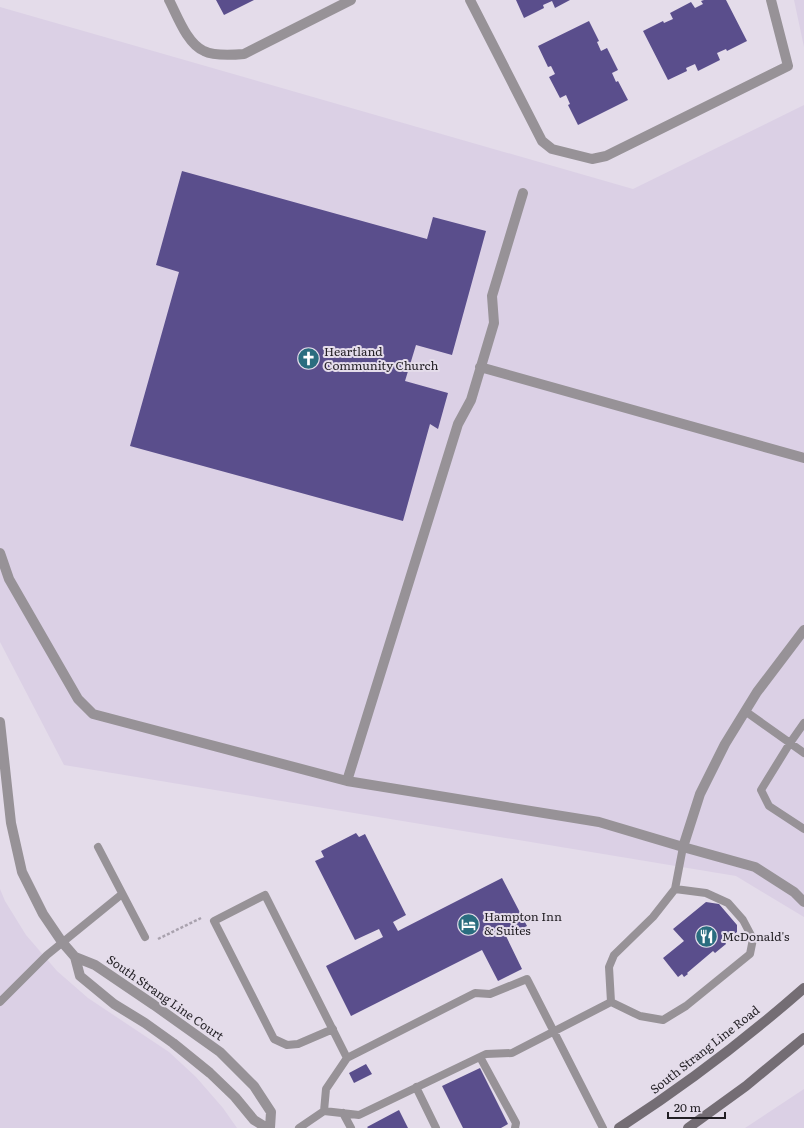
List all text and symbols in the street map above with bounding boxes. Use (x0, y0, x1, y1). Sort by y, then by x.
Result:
place label: Heartland Community Church (324, 342, 438, 374)
church icon: Heartland Community Church (295, 346, 321, 372)
place label: Hampton Inn & Suites (484, 907, 562, 939)
hotel icon: Hampton Inn & Suites (456, 911, 482, 937)
restaurant icon: McDonald's (693, 924, 719, 950)
place label: McDonald's (722, 927, 790, 945)
street label: South Strang Line Court (103, 950, 228, 1044)
street label: South Strang Line Road (646, 1000, 763, 1098)
scale bar (668, 1094, 725, 1120)
text: 20 m (674, 1098, 701, 1116)

